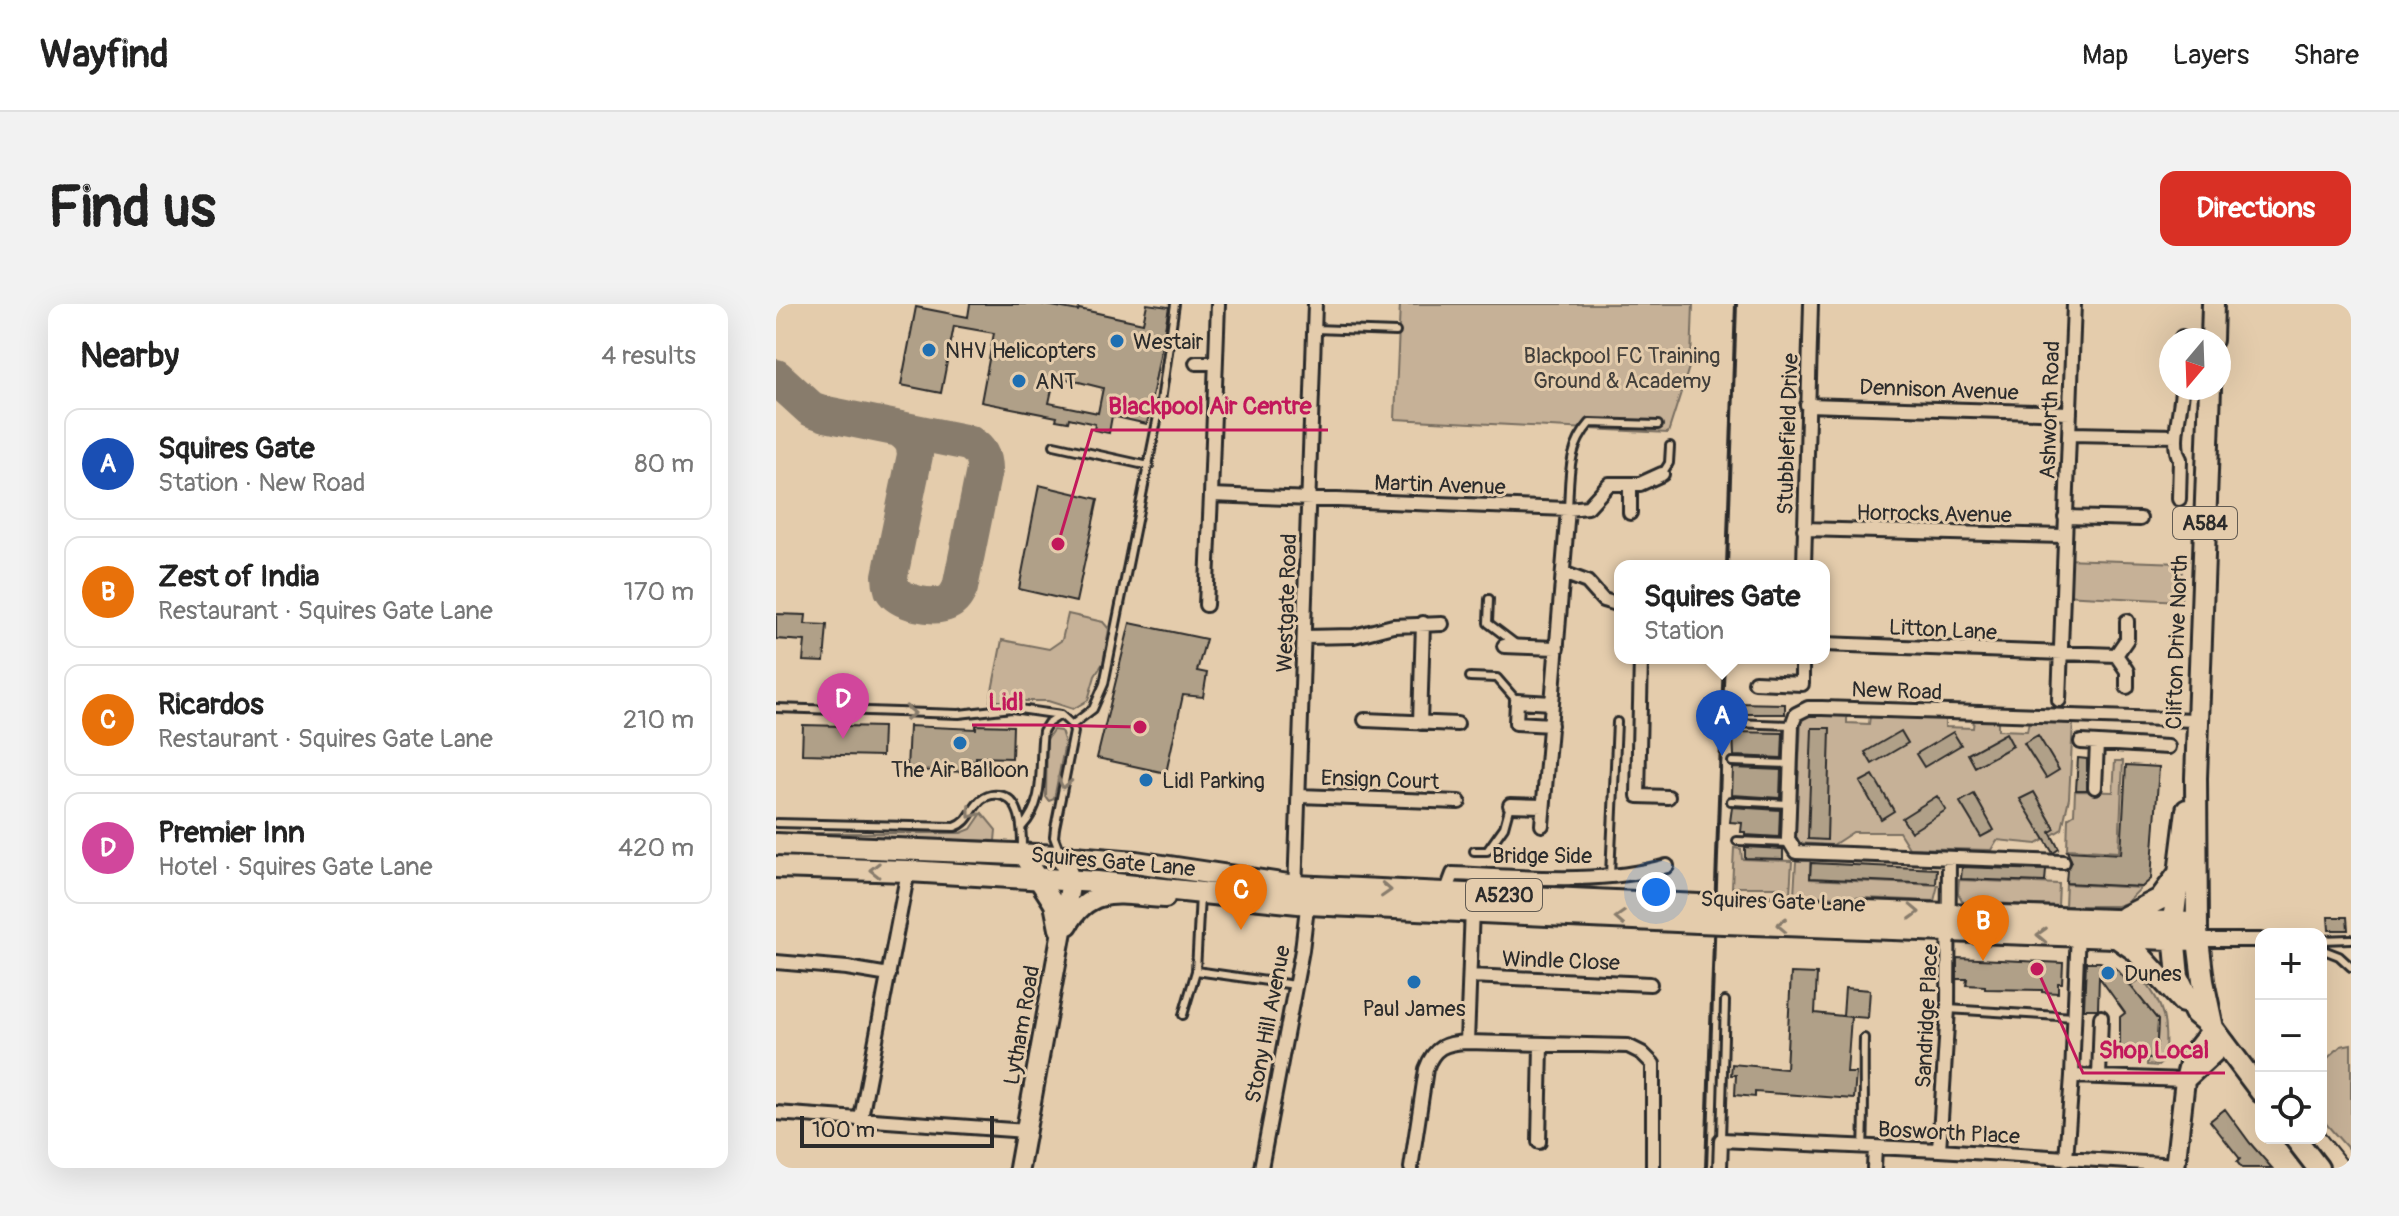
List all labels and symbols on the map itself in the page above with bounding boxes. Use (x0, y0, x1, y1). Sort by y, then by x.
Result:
place label: Westair (1133, 328, 1203, 356)
north arrow (2159, 328, 2231, 400)
marker: Westair (1108, 332, 1126, 350)
place label: NHV Helicopters (945, 337, 1096, 365)
street label: Ashworth Road (2034, 340, 2066, 480)
marker: NHV Helicopters (920, 341, 938, 359)
park label: Blackpool FC Training Ground & Academy (1524, 342, 1720, 395)
street label: Stubblefield Drive (1771, 352, 1805, 515)
place label: ANT (1035, 368, 1076, 396)
marker: ANT (1010, 372, 1028, 390)
street label: Dennison Avenue (1859, 373, 2019, 407)
callout: Blackpool Air Centre (1092, 382, 1328, 430)
text: Blackpool Air Centre (1108, 392, 1313, 421)
street label: Martin Avenue (1374, 469, 1506, 501)
street label: Horrocks Avenue (1856, 499, 2012, 529)
road number: A584 (2173, 507, 2237, 539)
street label: Westgate Road (1271, 533, 1303, 673)
street label: Clifton Drive North (2160, 554, 2194, 730)
street label: Litton Lane (1888, 613, 1998, 647)
pin: D (817, 673, 869, 739)
street label: New Road (1851, 675, 1943, 707)
callout: Lidl (972, 677, 1040, 725)
text: Lidl (988, 688, 1024, 717)
pin: A (1696, 690, 1748, 756)
one-way arrow (904, 704, 917, 722)
marker: The Air Balloon (951, 734, 969, 752)
place label: The Air Balloon (891, 756, 1029, 784)
street label: Ensign Court (1320, 764, 1440, 796)
place label: Lidl Parking (1162, 767, 1265, 795)
marker: Lidl Parking (1137, 771, 1155, 789)
one-way arrow (1056, 776, 1073, 790)
one-way arrow (967, 804, 981, 818)
street label: Squires Gate Lane (1030, 841, 1196, 883)
street label: Bridge Side (1492, 842, 1592, 870)
one-way arrow (868, 861, 881, 879)
pin: C (1215, 864, 1267, 930)
your location (1636, 872, 1676, 912)
road number: A5230 (1466, 879, 1542, 911)
one-way arrow (1380, 881, 1393, 898)
street label: Squires Gate Lane (1700, 885, 1866, 919)
pin: B (1957, 895, 2009, 961)
one-way arrow (1908, 903, 1921, 920)
one-way arrow (1613, 909, 1626, 926)
one-way arrow (1775, 917, 1788, 934)
one-way arrow (2035, 927, 2047, 944)
street label: Stony Hill Avenue (1239, 943, 1297, 1105)
street label: Sandridge Place (1909, 943, 1945, 1089)
street label: Windle Close (1502, 945, 1621, 977)
place label: Dunes (2124, 960, 2182, 988)
street label: Lytham Road (998, 963, 1046, 1087)
marker: Dunes (2099, 964, 2117, 982)
marker: Paul James (1405, 973, 1423, 991)
place label: Paul James (1362, 995, 1466, 1023)
callout: Shop Local (2083, 1025, 2225, 1073)
text: Shop Local (2099, 1036, 2209, 1065)
scale bar (800, 1112, 994, 1148)
street label: Bosworth Place (1877, 1115, 2021, 1151)

